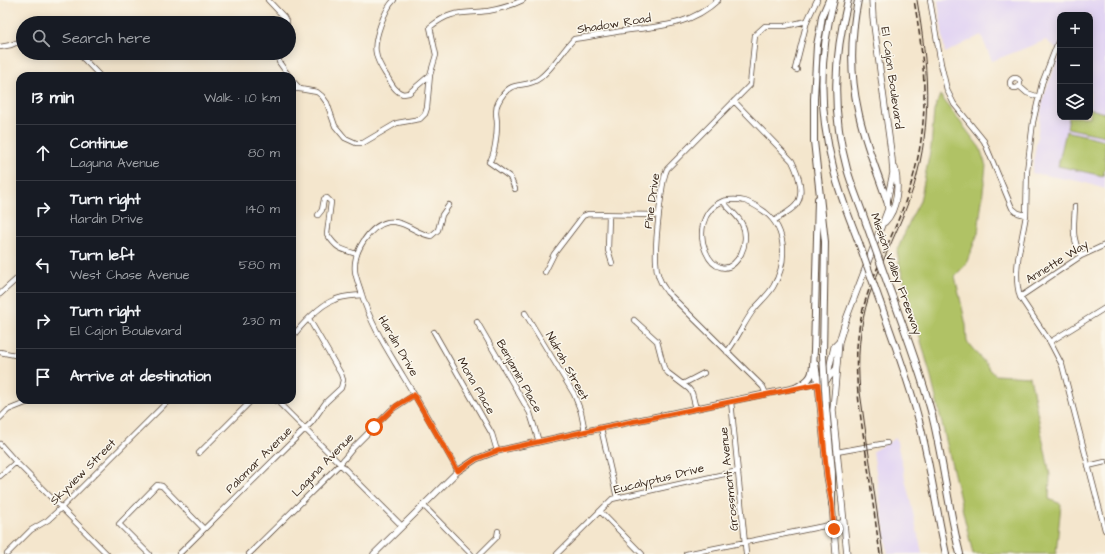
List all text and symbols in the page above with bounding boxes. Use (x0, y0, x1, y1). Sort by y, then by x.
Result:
street label: Shadow Road (576, 10, 652, 38)
map controls (1057, 12, 1093, 120)
button: + (1057, 12, 1093, 48)
search box (16, 16, 296, 60)
street label: El Cajon Boulevard (876, 26, 908, 130)
icon: search (30, 27, 52, 49)
text: Search here (62, 28, 151, 49)
button: − (1057, 48, 1093, 84)
button: layers (1057, 84, 1093, 120)
text: 13 min (32, 86, 74, 110)
text: Walk · 1.0 km (204, 89, 280, 107)
text: Continue (70, 133, 128, 154)
icon: ahead (32, 142, 54, 164)
text: 80 m (248, 144, 280, 162)
text: Laguna Avenue (70, 154, 159, 172)
street label: Pine Drive (640, 172, 664, 230)
text: Turn right (70, 189, 141, 210)
icon: right (32, 198, 54, 220)
text: 140 m (246, 200, 280, 218)
text: Hardin Drive (70, 210, 143, 228)
street label: Mission Valley Freeway (865, 211, 926, 338)
street label: Annette Way (1022, 236, 1093, 289)
text: Turn left (70, 245, 134, 266)
icon: left (32, 254, 54, 276)
text: 580 m (239, 256, 280, 274)
text: West Chase Avenue (70, 266, 190, 284)
text: Turn right (70, 301, 141, 322)
icon: right (32, 310, 54, 332)
text: 230 m (242, 312, 280, 330)
street label: Hardin Drive (374, 312, 423, 380)
text: El Cajon Boulevard (70, 322, 182, 340)
street label: Nidrah Street (541, 329, 593, 403)
street label: Benjamin Place (492, 336, 546, 416)
street label: Mona Place (453, 354, 499, 418)
icon: arrive (32, 366, 54, 388)
text: Arrive at destination (70, 366, 211, 387)
route start (365, 418, 383, 436)
street label: Palomar Avenue (222, 422, 297, 497)
street label: Grossmont Avenue (715, 426, 743, 532)
street label: Laguna Avenue (288, 429, 359, 501)
street label: Skyview Street (46, 435, 121, 510)
street label: Eucalyptus Drive (612, 459, 707, 499)
route end (825, 520, 843, 538)

